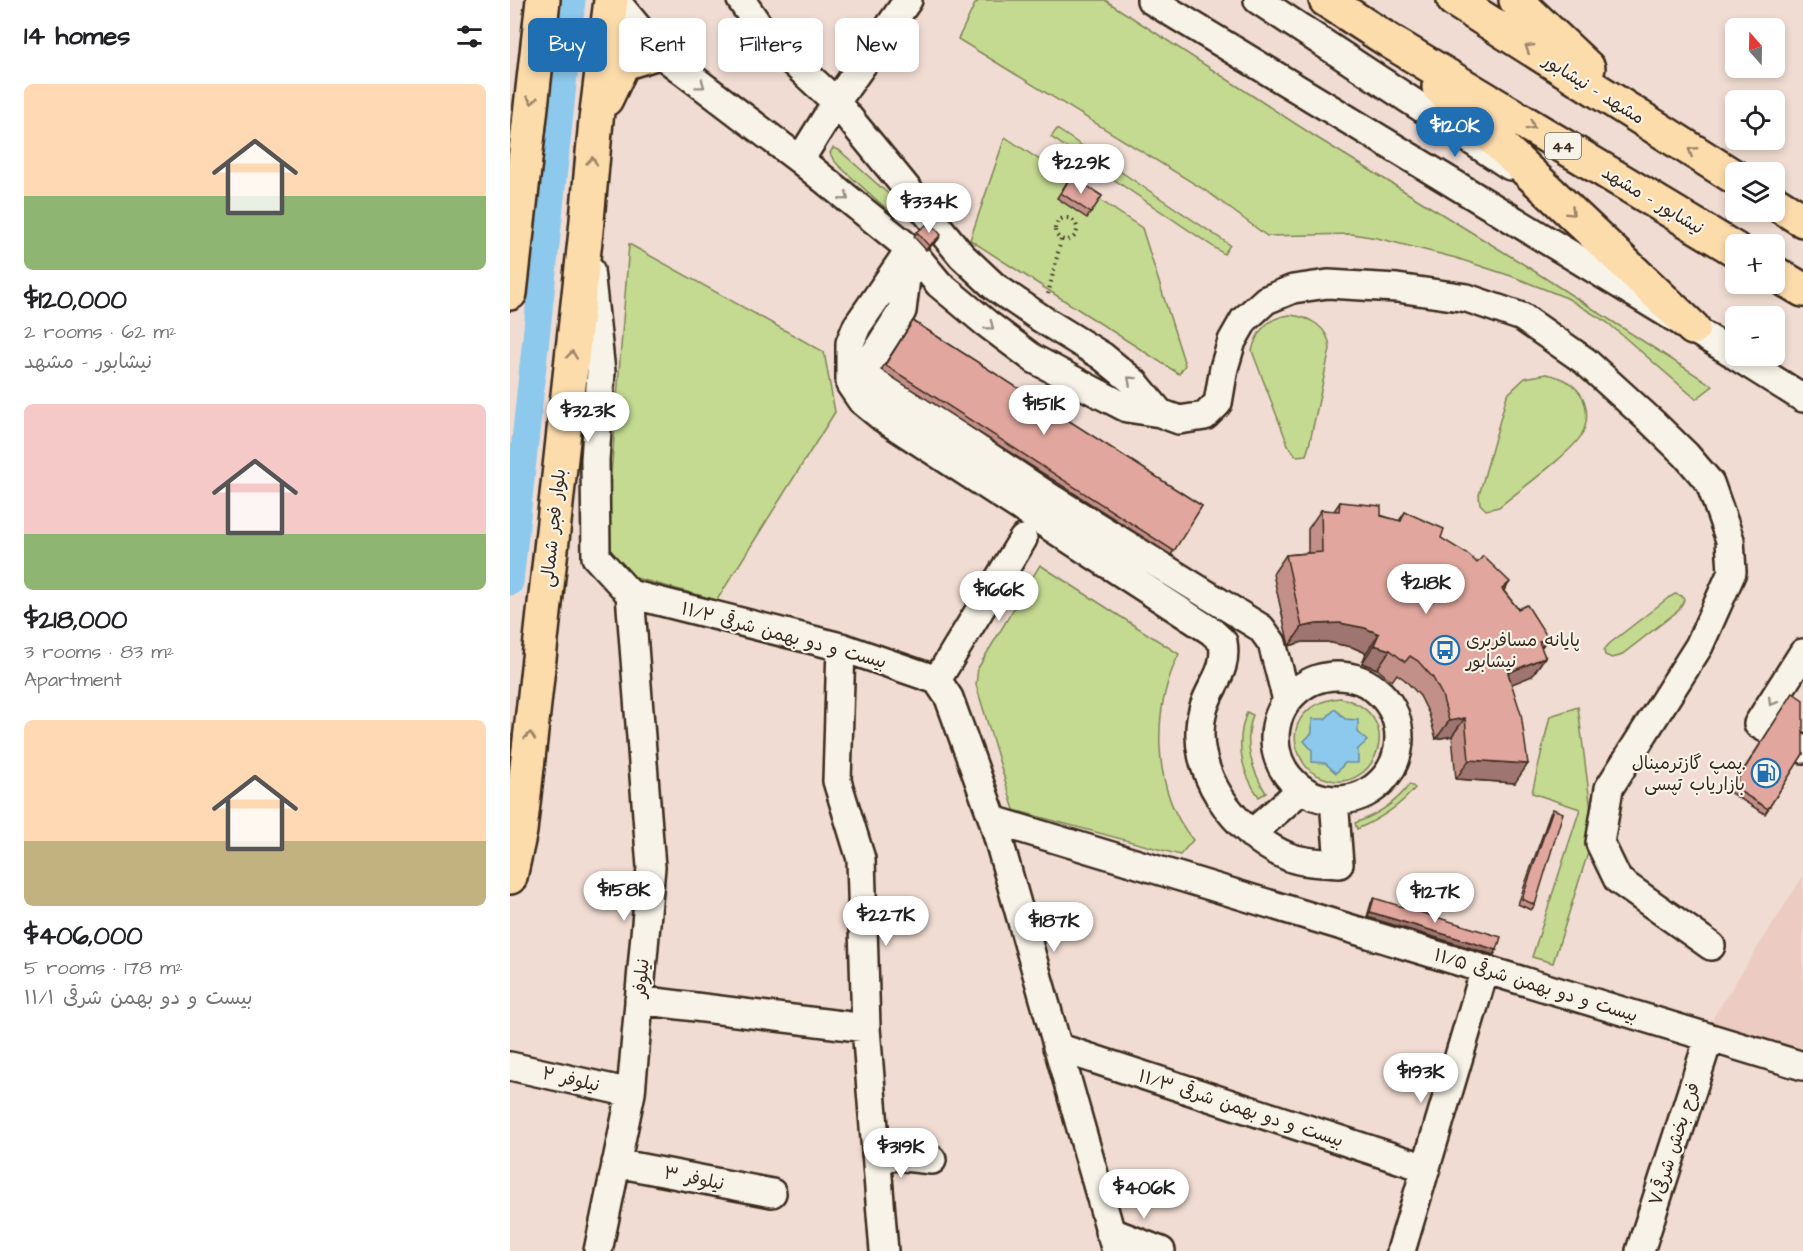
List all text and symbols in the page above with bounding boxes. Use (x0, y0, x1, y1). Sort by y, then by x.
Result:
text: 14 homes (24, 18, 130, 54)
chip: Buy (528, 18, 607, 72)
chip: Rent (619, 18, 706, 72)
chip: Filters (718, 18, 823, 72)
chip: New (835, 18, 919, 72)
north arrow (1725, 18, 1785, 78)
map controls (1725, 18, 1785, 366)
icon: filters (453, 20, 486, 53)
one-way arrow (1524, 44, 1535, 55)
street label: مشهد - نیشابور (1537, 47, 1649, 131)
one-way arrow (694, 77, 705, 88)
button: locate (1725, 90, 1785, 150)
one-way arrow (526, 95, 538, 104)
pin: $120K (1413, 107, 1497, 158)
text: $120K (1430, 112, 1480, 140)
one-way arrow (1525, 119, 1535, 131)
icon: home (201, 123, 309, 231)
road number: 44 (1545, 133, 1581, 159)
pin: $229K (1039, 144, 1123, 195)
one-way arrow (1688, 147, 1698, 159)
text: $229K (1052, 149, 1110, 177)
one-way arrow (585, 156, 598, 165)
street label: نیشابور - مشهد (1597, 160, 1709, 241)
button: layers (1725, 162, 1785, 222)
pin: $334K (887, 183, 971, 234)
text: $334K (900, 188, 958, 216)
one-way arrow (838, 190, 849, 201)
one-way arrow (1565, 205, 1575, 216)
button: + (1725, 234, 1785, 294)
text: $120,000 (24, 282, 127, 318)
button: − (1725, 306, 1785, 366)
text: 2 rooms · 62 m² (24, 318, 176, 346)
one-way arrow (983, 319, 994, 330)
text: نیشابور - مشهد (24, 348, 152, 376)
one-way arrow (565, 350, 578, 359)
one-way arrow (1127, 376, 1138, 387)
pin: $151K (1002, 385, 1086, 436)
text: $151K (1023, 390, 1065, 418)
pin: $323K (546, 392, 630, 443)
text: $323K (560, 397, 616, 425)
icon: home (201, 443, 309, 551)
street label: بلوار فجر شمالی (535, 468, 572, 589)
pin: $218K (1384, 564, 1468, 615)
text: $218K (1401, 569, 1451, 597)
pin: $166K (957, 571, 1041, 622)
text: $166K (974, 576, 1024, 604)
street label: بیست و دو بهمن شرقی ۱۱/۲ (679, 596, 889, 675)
text: $218,000 (24, 602, 127, 638)
place label: پایانه مسافربری نیشابور (1464, 628, 1580, 674)
bus stop icon: پایانه مسافربری نیشابور (1429, 634, 1461, 666)
text: 3 rooms · 83 m² (24, 638, 174, 666)
text: Apartment (24, 666, 122, 694)
one-way arrow (1768, 695, 1779, 706)
one-way arrow (523, 732, 536, 741)
place label: پمپ گازترمینال. بازاریاب تپسی (1632, 751, 1745, 797)
fuel station icon: پمپ گازترمینال. بازاریاب تپسی (1750, 757, 1782, 789)
icon: home (201, 759, 309, 867)
pin: $158K (582, 871, 666, 922)
pin: $127K (1393, 873, 1477, 924)
text: $158K (598, 876, 650, 904)
text: $127K (1410, 878, 1460, 906)
pin: $227K (844, 896, 928, 947)
text: $227K (857, 901, 915, 929)
pin: $187K (1012, 902, 1096, 953)
text: $187K (1028, 907, 1080, 935)
text: $406,000 (24, 918, 143, 954)
street label: بیست و دو بهمن شرقی ۱۱/۵ (1431, 943, 1641, 1028)
text: 5 rooms · 178 m² (24, 954, 183, 982)
street label: نیلوفر (627, 958, 656, 1001)
text: بیست و دو بهمن شرقی ۱۱/۱ (24, 984, 253, 1012)
pin: $193K (1379, 1053, 1463, 1104)
text: $193K (1397, 1058, 1445, 1086)
street label: نیلوفر ۲ (540, 1061, 602, 1098)
street label: بیست و دو بهمن شرقی ۱۱/۳ (1135, 1064, 1346, 1153)
street label: فرح بخش شرقی۷ (1643, 1079, 1706, 1209)
pin: $319K (859, 1128, 943, 1179)
text: $319K (877, 1133, 925, 1161)
street label: نیلوفر ۳ (662, 1160, 726, 1197)
pin: $406K (1102, 1169, 1186, 1220)
text: $406K (1113, 1174, 1175, 1202)

